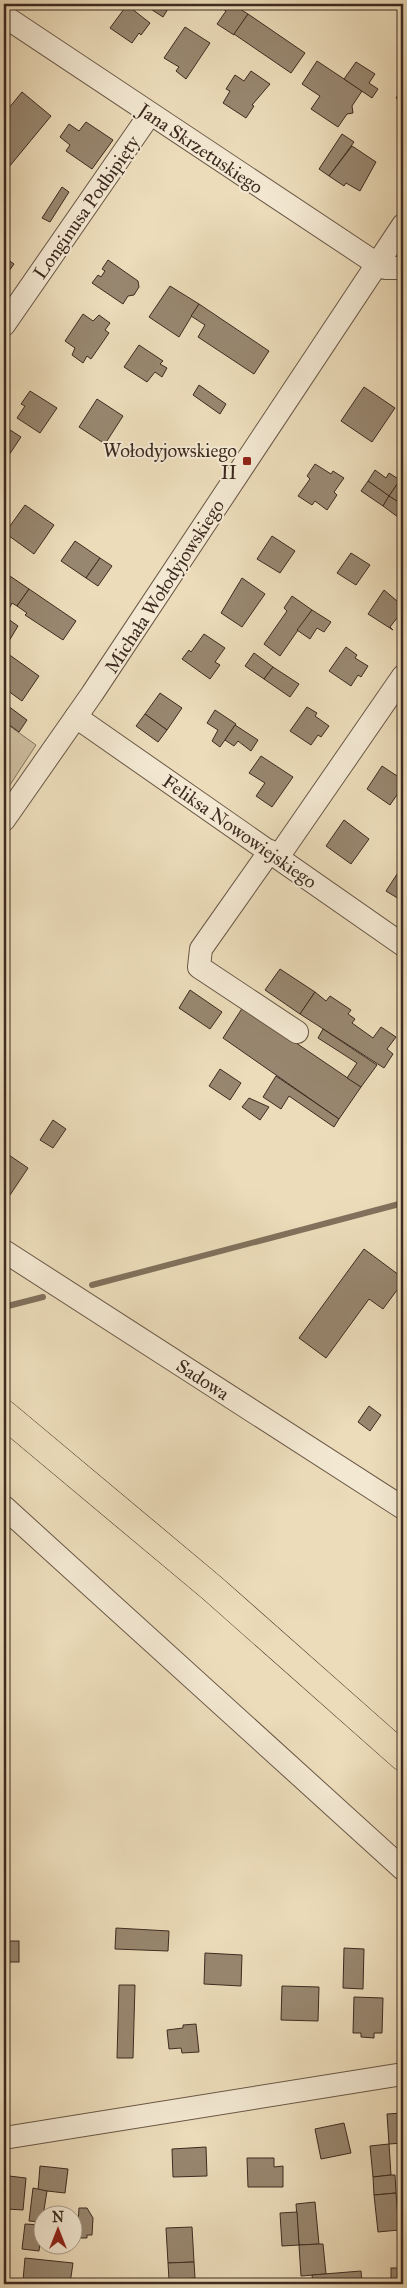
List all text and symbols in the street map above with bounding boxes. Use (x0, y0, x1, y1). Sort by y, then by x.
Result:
street label: Jana Skrzetuskiego (132, 97, 268, 200)
street label: Longinusa Podbipięty (28, 130, 146, 284)
place label: Wołodyjowskiego II (103, 439, 237, 484)
marker: Wołodyjowskiego II (241, 455, 253, 467)
street label: Michała Wołodyjowskiego (100, 495, 230, 678)
street label: Feliksa Nowowiejskiego (158, 770, 321, 894)
street label: Sadowa (172, 1354, 234, 1406)
north arrow (32, 2206, 82, 2256)
text: N (52, 2209, 64, 2226)

